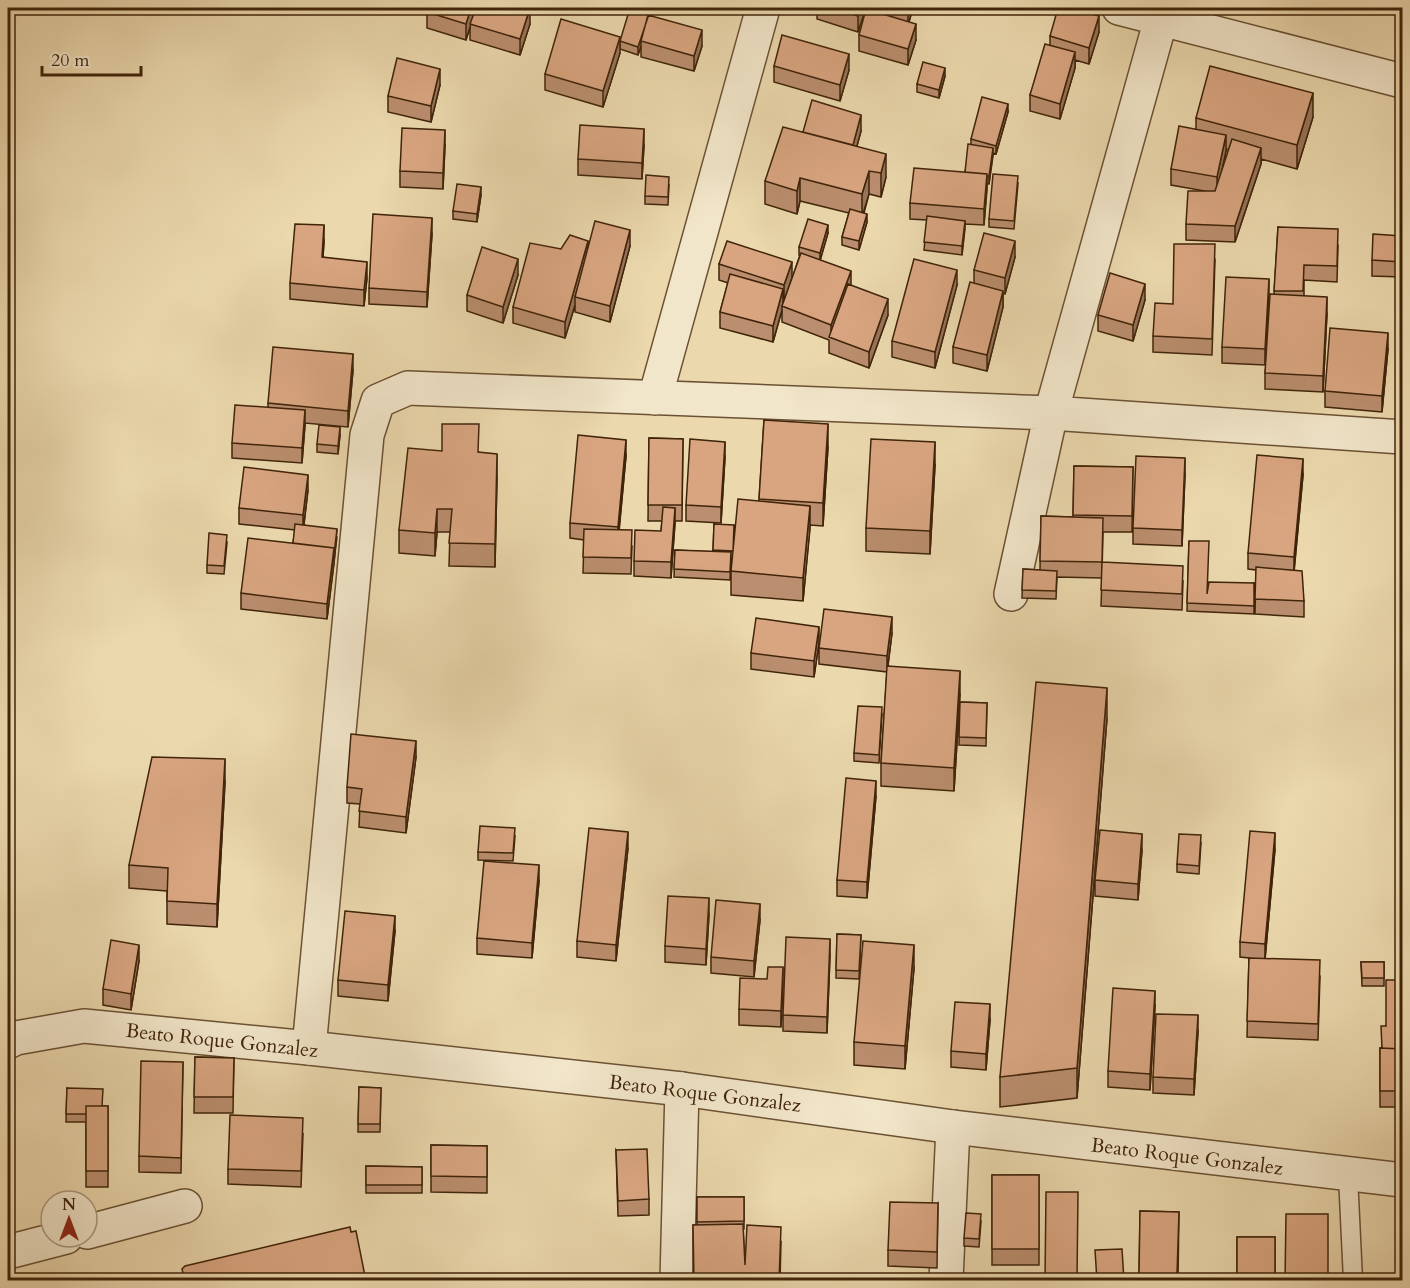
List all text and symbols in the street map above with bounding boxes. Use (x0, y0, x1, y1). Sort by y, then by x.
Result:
scale bar (42, 39, 141, 77)
text: 20 m (51, 48, 90, 73)
street label: Beato Roque Gonzalez (124, 1017, 320, 1064)
street label: Beato Roque Gonzalez (607, 1068, 803, 1119)
street label: Beato Roque Gonzalez (1089, 1131, 1285, 1182)
north arrow (39, 1189, 99, 1249)
text: N (62, 1194, 76, 1216)

